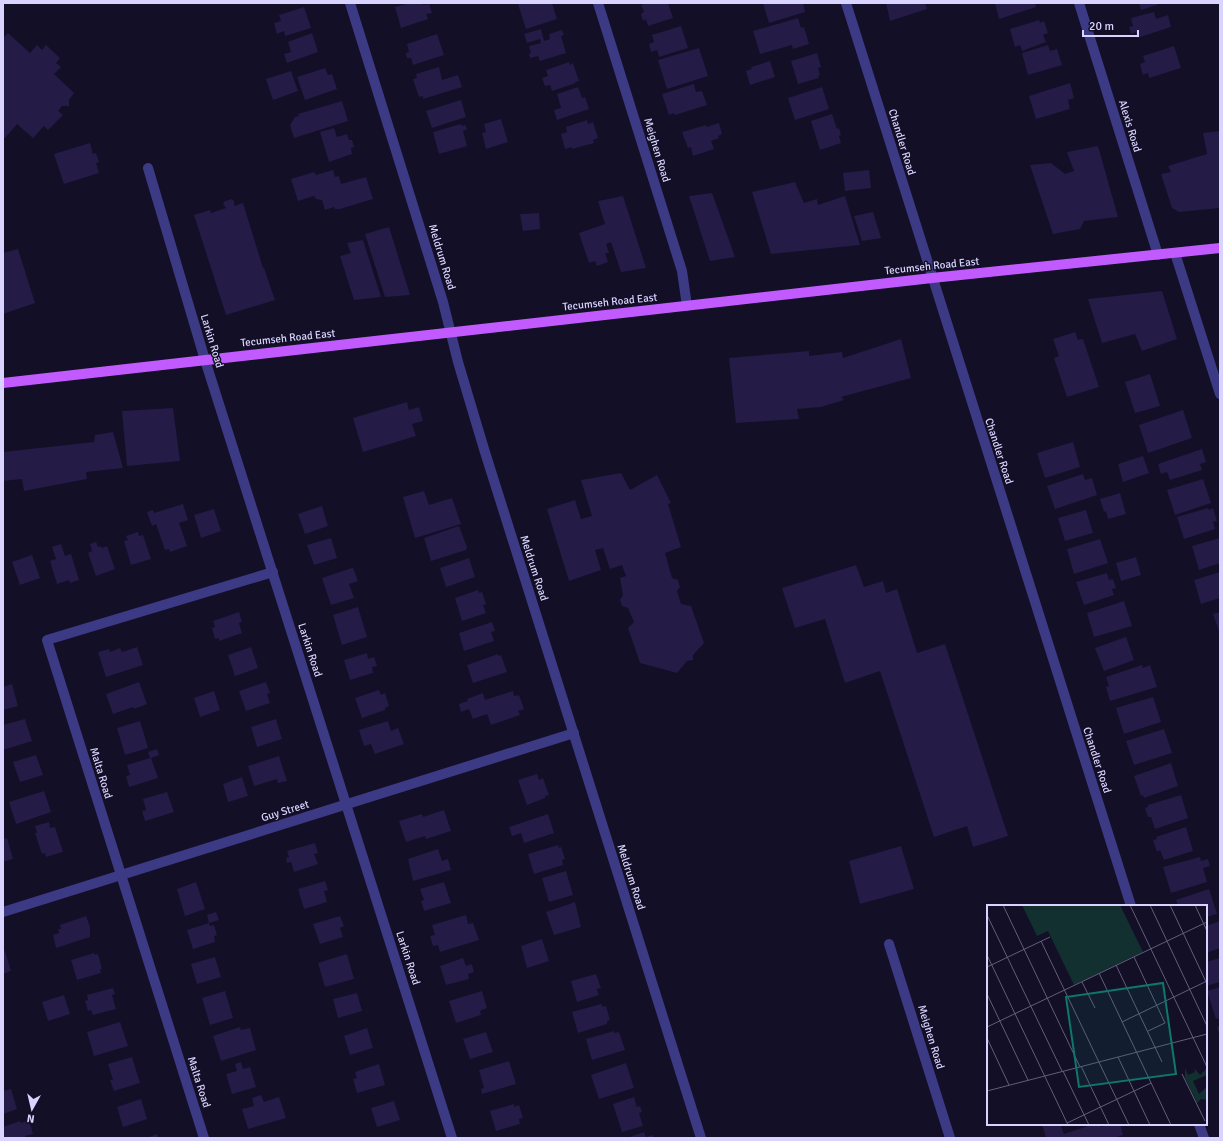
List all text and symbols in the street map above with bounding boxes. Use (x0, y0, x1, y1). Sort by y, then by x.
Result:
scale bar (1083, 12, 1138, 38)
text: 20 m (1089, 19, 1114, 34)
street label: Alexis Road (1116, 98, 1144, 154)
street label: Chandler Road (886, 107, 918, 177)
street label: Meighen Road (641, 116, 673, 184)
street label: Meldrum Road (426, 222, 458, 292)
street label: Tecumseh Road East (884, 255, 980, 277)
street label: Tecumseh Road East (562, 291, 658, 313)
street label: Larkin Road (198, 312, 226, 370)
street label: Tecumseh Road East (240, 327, 336, 349)
street label: Chandler Road (982, 416, 1016, 486)
street label: Meldrum Road (517, 534, 551, 603)
street label: Larkin Road (295, 622, 325, 679)
street label: Chandler Road (1080, 725, 1114, 795)
street label: Malta Road (87, 746, 115, 800)
street label: Guy Street (260, 798, 311, 824)
street label: Meldrum Road (614, 843, 648, 912)
inset map (987, 905, 1207, 1125)
street label: Larkin Road (393, 930, 423, 987)
street label: Meighen Road (915, 1003, 947, 1071)
street label: Malta Road (185, 1055, 213, 1109)
north arrow (12, 1089, 52, 1129)
text: N (26, 1111, 35, 1125)

